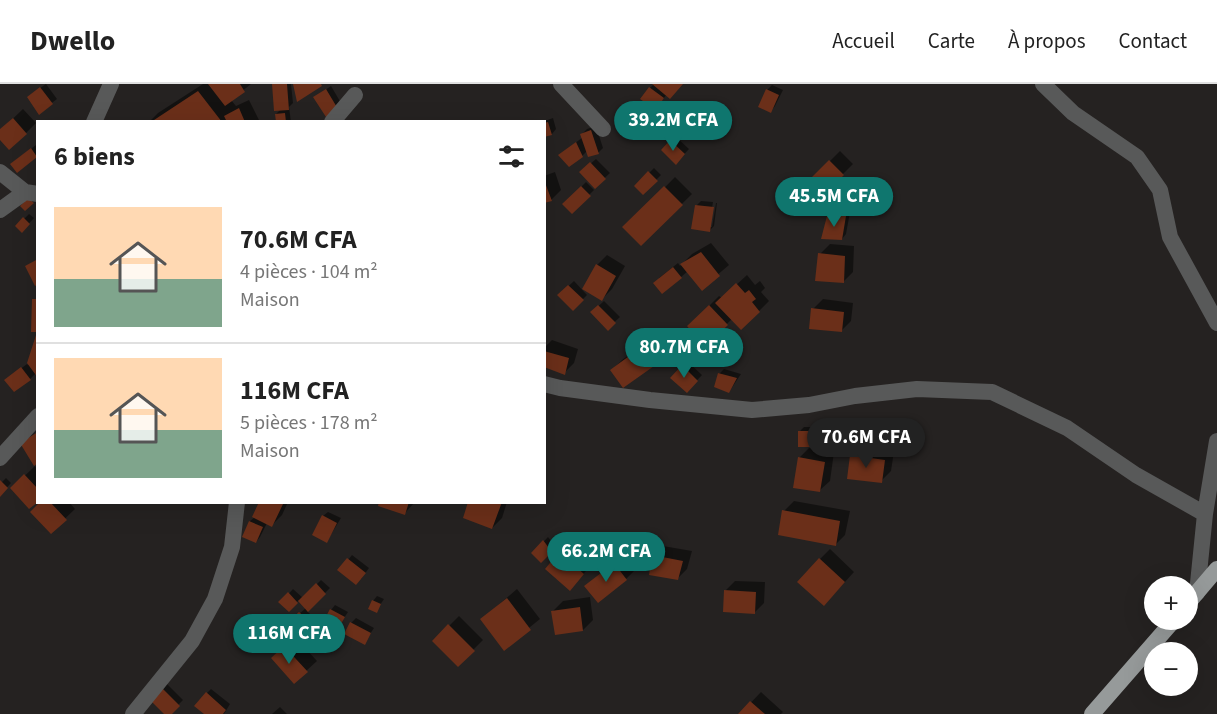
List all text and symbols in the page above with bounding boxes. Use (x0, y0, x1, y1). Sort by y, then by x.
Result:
text: Dwello (30, 21, 115, 61)
text: Accueil (832, 26, 895, 56)
text: Carte (928, 26, 975, 56)
text: À propos (1008, 26, 1085, 56)
text: Contact (1118, 26, 1187, 56)
pin: 39.2M CFA (604, 101, 742, 152)
text: 39.2M CFA (628, 106, 718, 134)
text: 6 biens (54, 138, 135, 175)
icon: filters (495, 140, 528, 173)
pin: 45.5M CFA (765, 177, 903, 228)
text: 45.5M CFA (789, 182, 879, 210)
text: 70.6M CFA (240, 221, 357, 258)
icon: home (102, 231, 174, 303)
text: 4 pièces · 104 m² (240, 258, 378, 286)
text: Maison (240, 286, 300, 314)
pin: 80.7M CFA (615, 328, 753, 379)
text: 80.7M CFA (639, 333, 729, 361)
text: 116M CFA (240, 372, 349, 409)
icon: home (102, 382, 174, 454)
text: 5 pièces · 178 m² (240, 409, 378, 437)
pin: 70.6M CFA (797, 418, 935, 469)
text: 70.6M CFA (821, 423, 911, 451)
text: Maison (240, 437, 300, 465)
pin: 66.2M CFA (537, 532, 675, 583)
text: 66.2M CFA (561, 537, 651, 565)
map controls (1144, 576, 1198, 696)
button: + (1144, 576, 1198, 630)
pin: 116M CFA (227, 614, 351, 665)
text: 116M CFA (247, 619, 331, 647)
button: − (1144, 642, 1198, 696)

